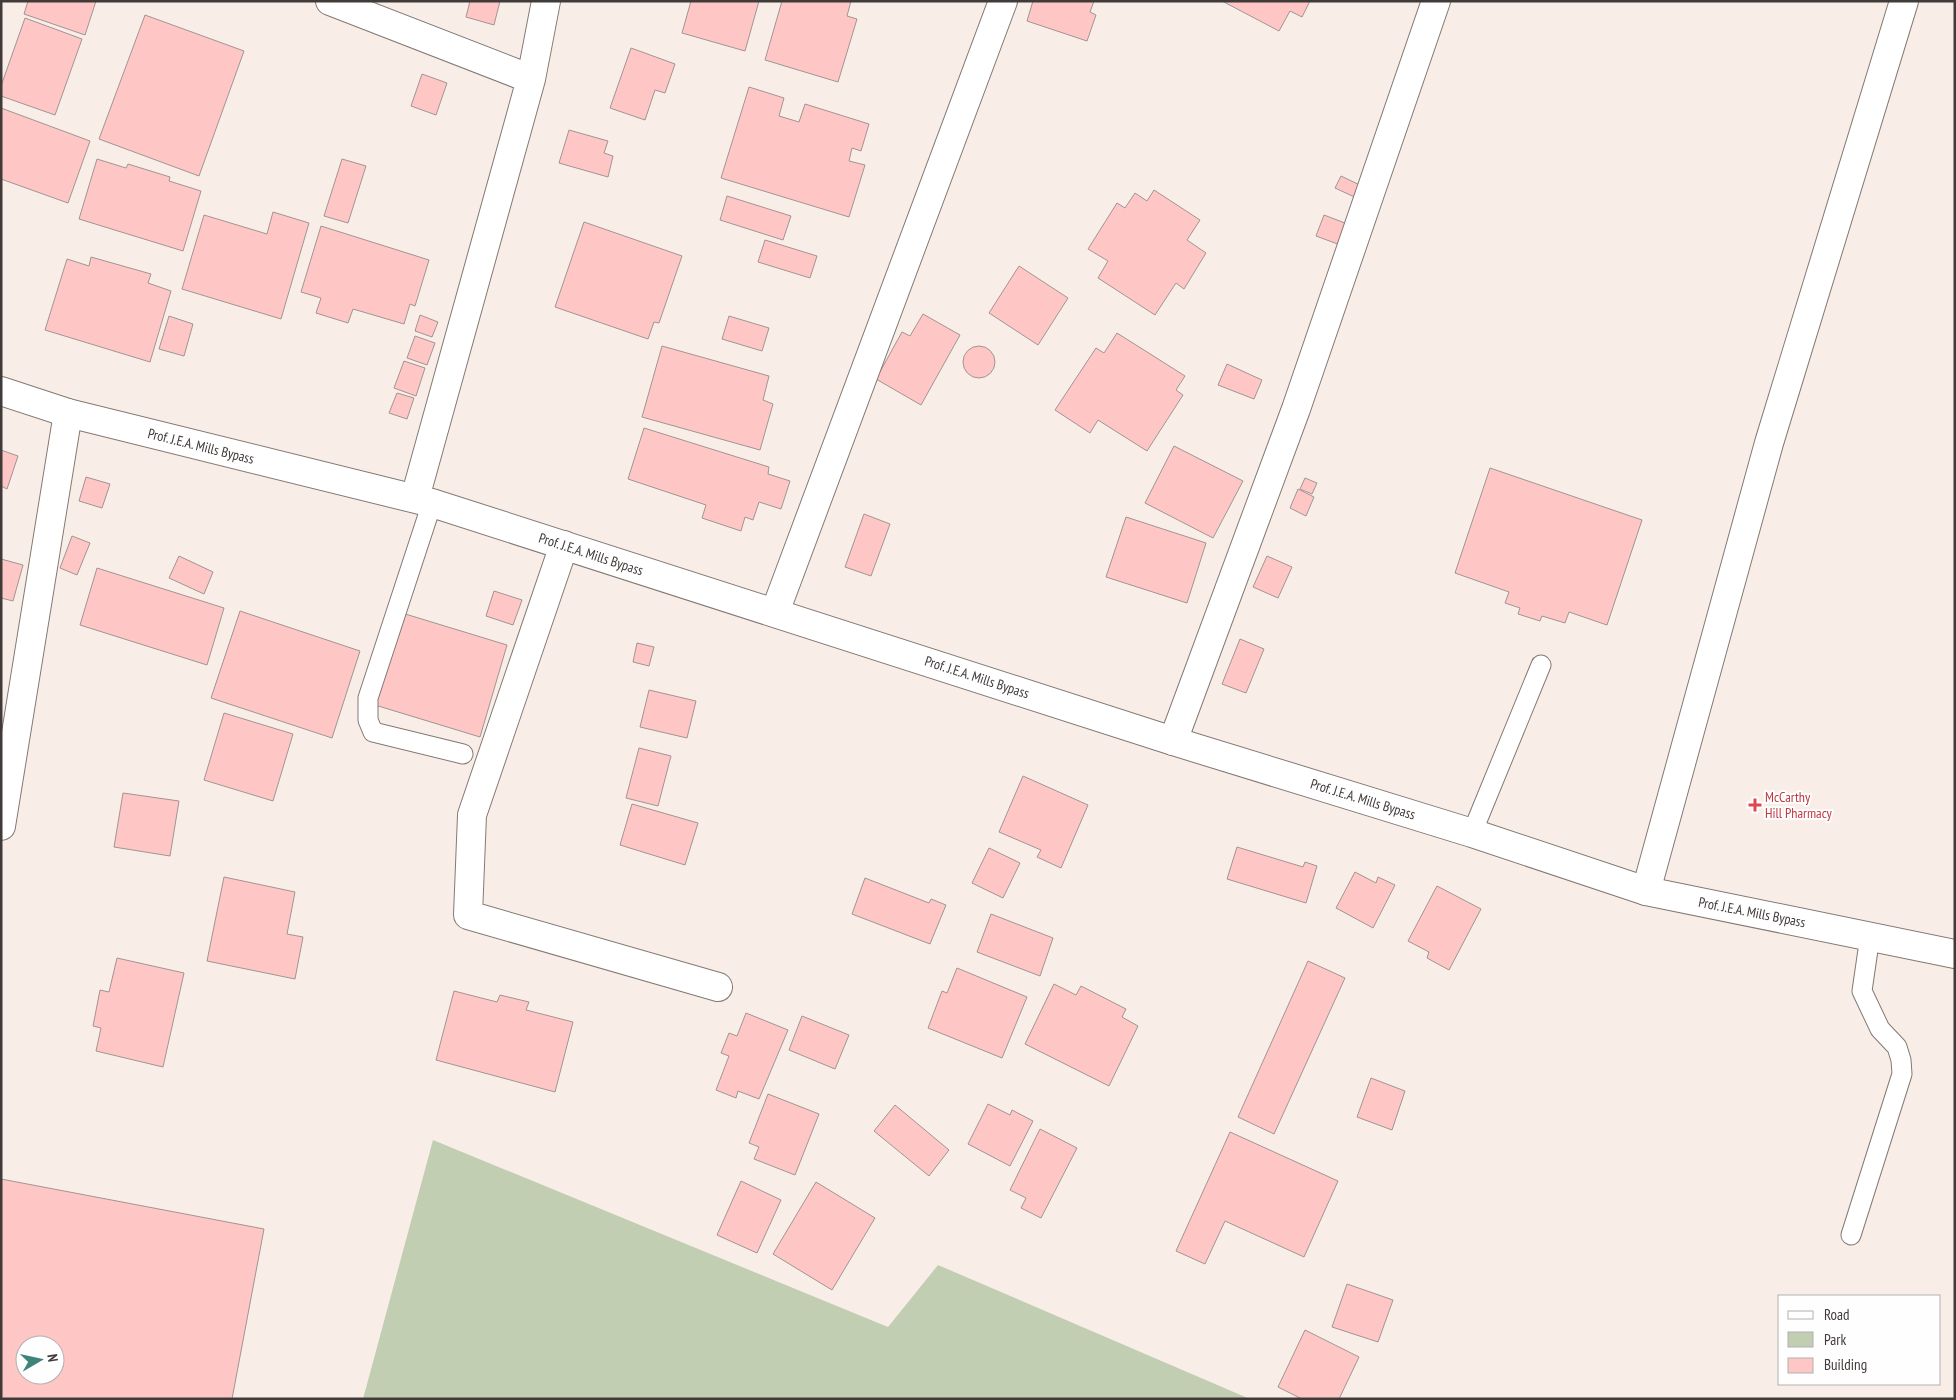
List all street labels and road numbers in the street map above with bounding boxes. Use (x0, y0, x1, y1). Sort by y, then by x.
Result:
street label: Prof. J.E.A. Mills Bypass (146, 424, 256, 468)
street label: Prof. J.E.A. Mills Bypass (537, 529, 646, 579)
street label: Prof. J.E.A. Mills Bypass (923, 652, 1032, 702)
street label: Prof. J.E.A. Mills Bypass (1308, 774, 1418, 824)
street label: Prof. J.E.A. Mills Bypass (1697, 893, 1807, 931)

